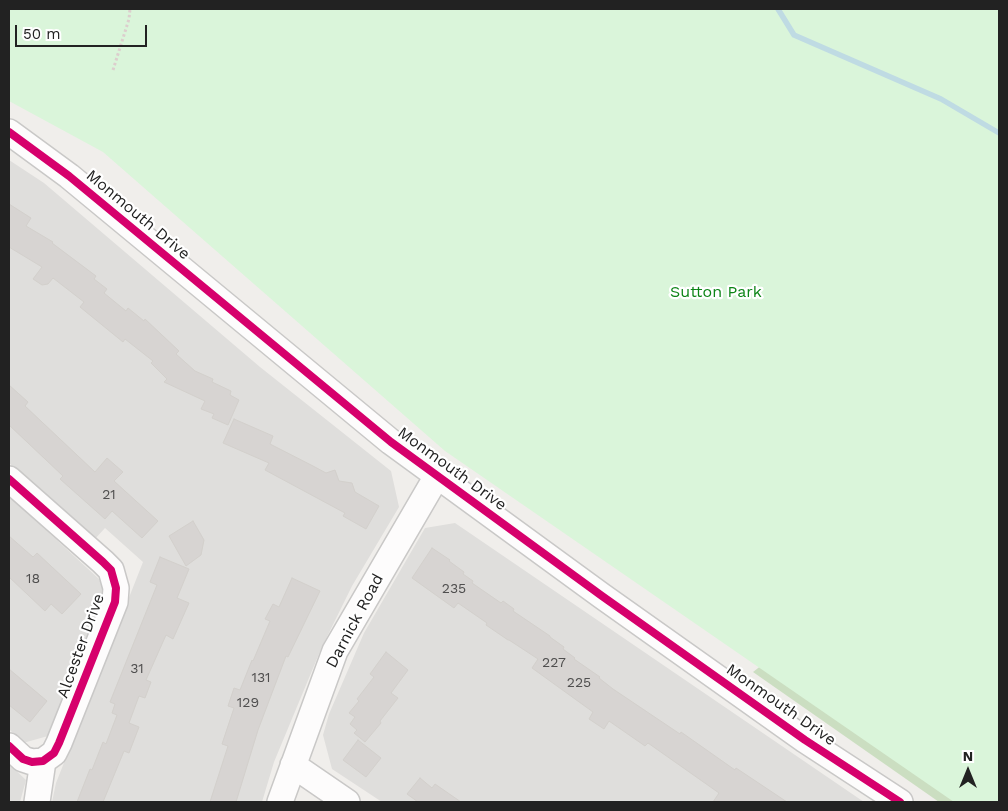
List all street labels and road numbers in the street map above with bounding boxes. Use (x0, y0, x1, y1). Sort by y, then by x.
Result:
street label: Monmouth Drive (82, 166, 194, 264)
street label: Monmouth Drive (394, 423, 510, 515)
street label: Darnick Road (322, 571, 388, 671)
street label: Alcester Drive (53, 591, 109, 701)
street label: Monmouth Drive (722, 660, 840, 750)

